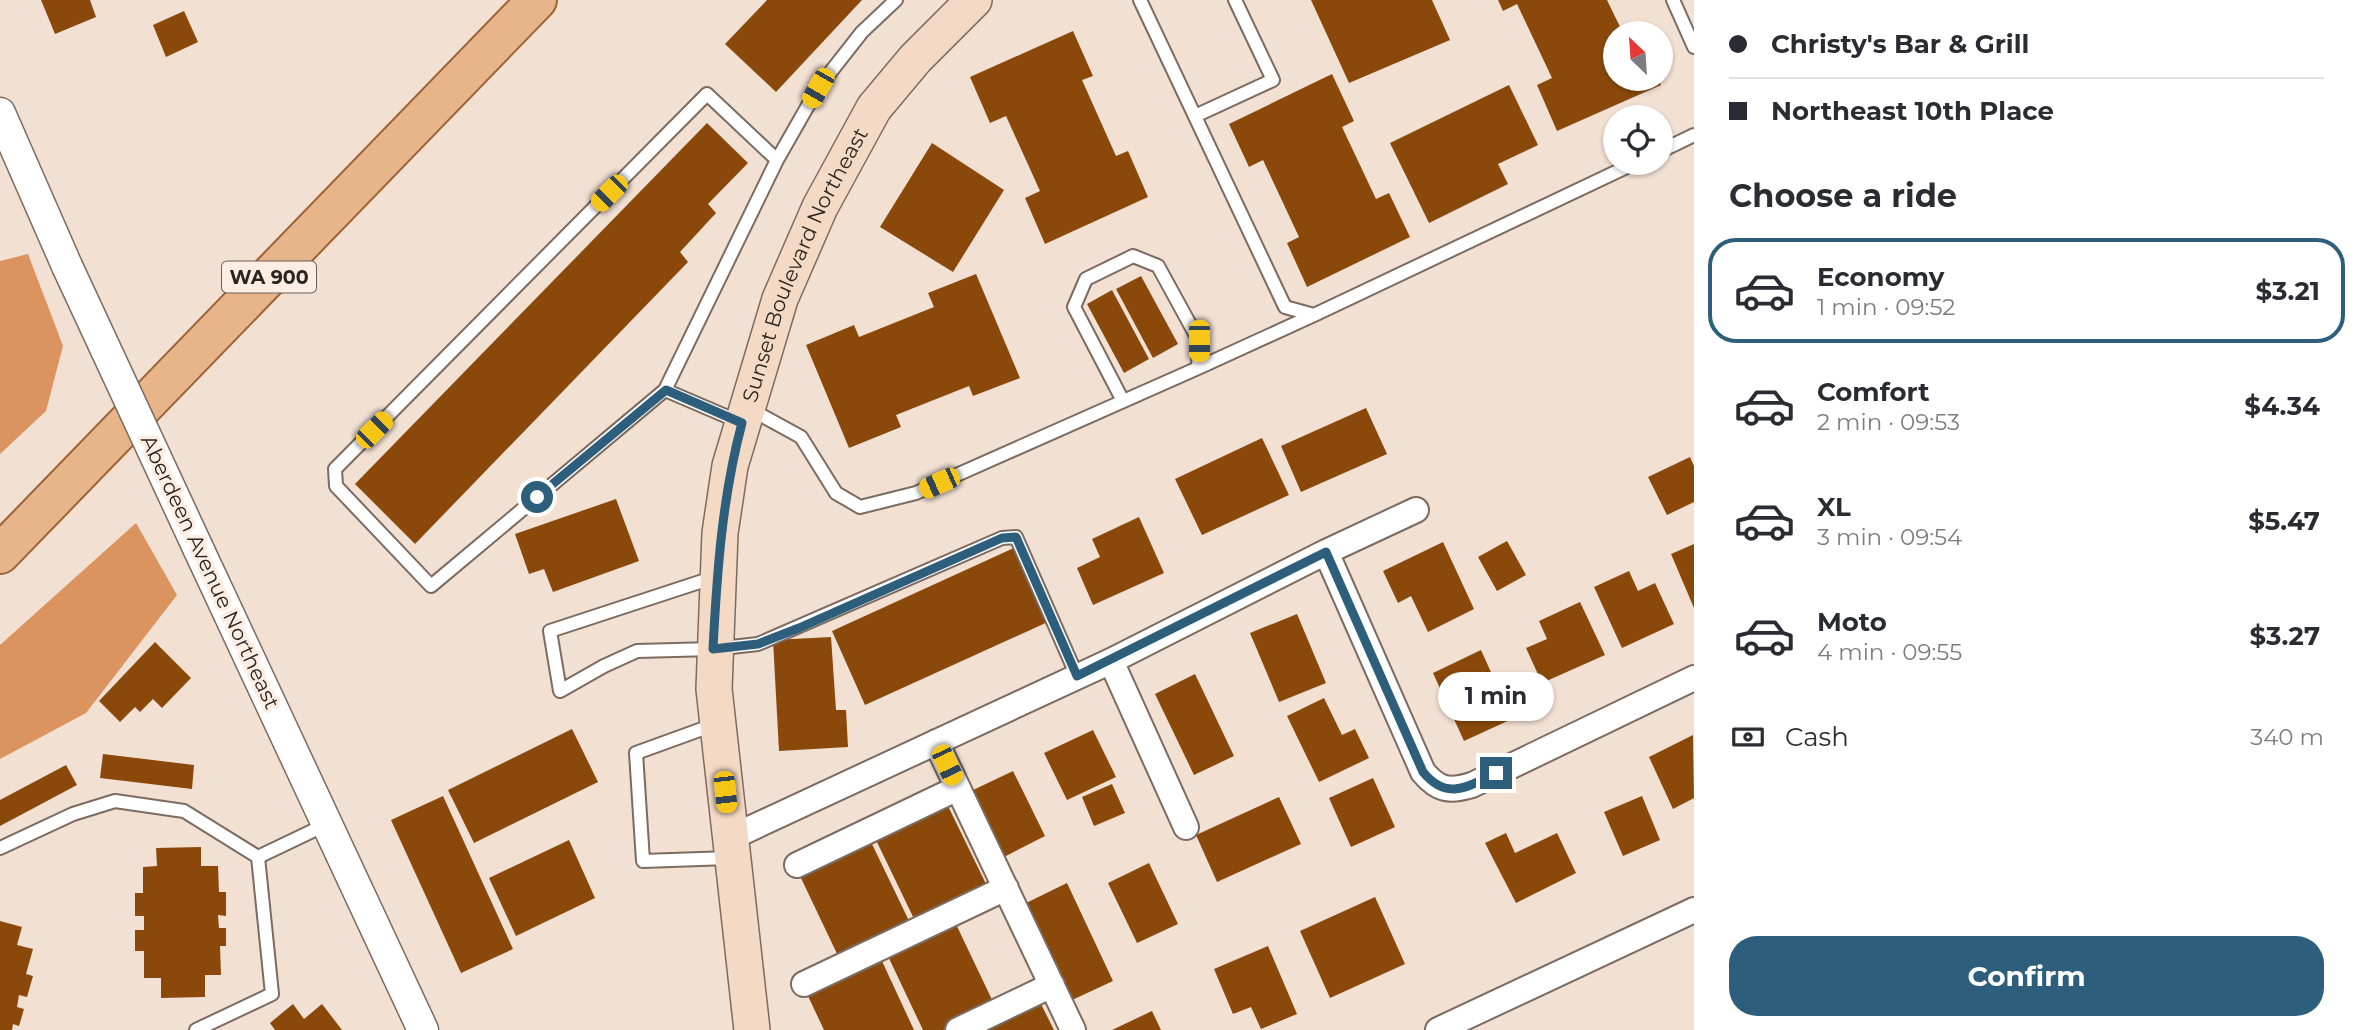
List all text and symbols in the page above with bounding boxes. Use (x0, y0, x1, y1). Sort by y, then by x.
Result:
north arrow (1603, 21, 1673, 91)
map controls (1603, 21, 1673, 175)
text: Christy's Bar & Grill (1771, 28, 2029, 60)
car (799, 65, 838, 111)
text: Northeast 10th Place (1771, 95, 2054, 127)
button: locate (1603, 105, 1673, 175)
street label: Sunset Boulevard Northeast (737, 123, 873, 405)
car (587, 171, 632, 215)
text: Choose a ride (1729, 176, 1957, 215)
icon: car (1733, 259, 1796, 322)
text: Economy (1817, 261, 1944, 293)
road number: WA 900 (222, 262, 316, 292)
text: $3.21 (2256, 275, 2320, 307)
text: 1 min · 09:52 (1817, 293, 1955, 321)
car (1189, 320, 1210, 362)
icon: car (1733, 374, 1796, 437)
text: Comfort (1817, 376, 1929, 408)
text: $4.34 (2244, 390, 2320, 422)
car (352, 408, 397, 452)
text: 2 min · 09:53 (1817, 408, 1960, 436)
street label: Aberdeen Avenue Northeast (136, 431, 285, 713)
car (916, 465, 963, 501)
route start (521, 481, 553, 513)
icon: car (1733, 489, 1796, 552)
text: XL (1817, 491, 1851, 523)
text: $5.47 (2248, 505, 2320, 537)
text: 3 min · 09:54 (1817, 523, 1962, 551)
icon: car (1733, 604, 1796, 667)
text: Moto (1817, 606, 1887, 638)
text: $3.27 (2250, 620, 2320, 652)
text: 4 min · 09:55 (1817, 638, 1962, 666)
callout: 1 min (1438, 672, 1554, 720)
text: 1 min (1465, 682, 1527, 710)
icon: cash (1729, 718, 1767, 756)
text: Cash (1785, 721, 1849, 753)
text: 340 m (2250, 723, 2324, 751)
car (929, 742, 966, 788)
route end (1480, 757, 1512, 789)
car (713, 770, 738, 814)
button: Confirm (1729, 936, 2324, 1016)

